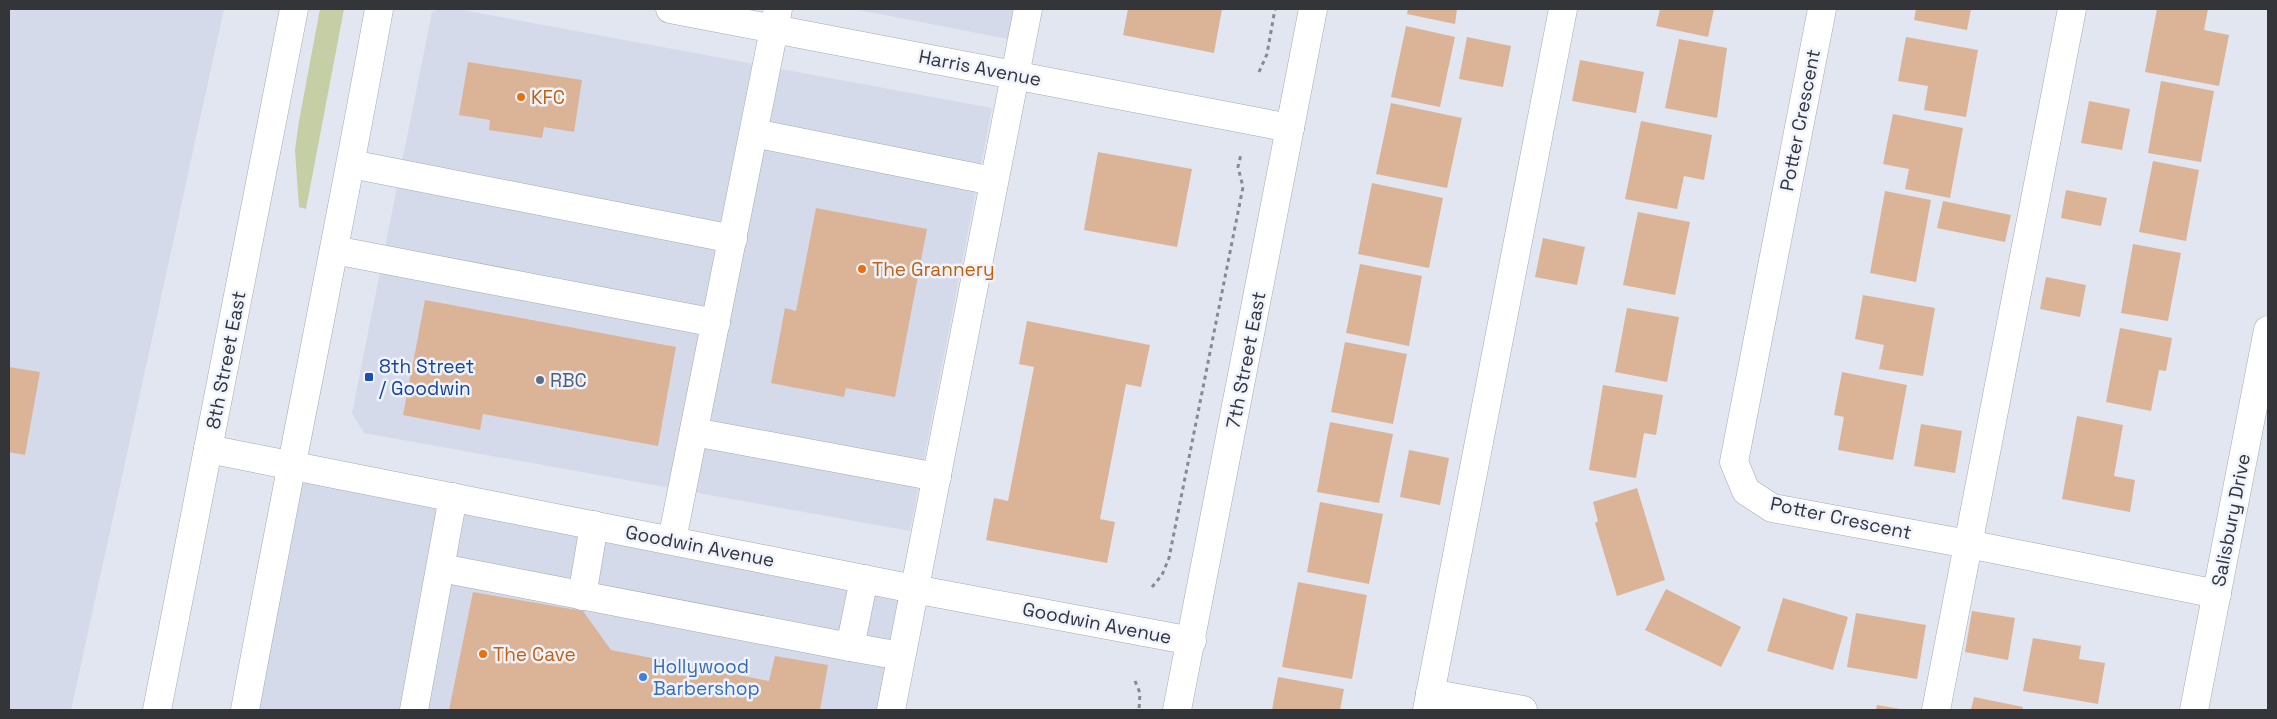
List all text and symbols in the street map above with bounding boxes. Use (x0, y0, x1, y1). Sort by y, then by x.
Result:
street label: Harris Avenue (917, 44, 1043, 92)
street label: Potter Crescent (1774, 47, 1826, 193)
place label: KFC (531, 85, 565, 110)
marker: KFC (515, 91, 527, 103)
place label: The Grannery (872, 257, 995, 282)
marker: The Grannery (856, 263, 868, 275)
street label: 8th Street East (200, 289, 252, 431)
street label: 7th Street East (1220, 289, 1272, 431)
place label: 8th Street / Goodwin (379, 354, 474, 401)
place label: RBC (550, 368, 587, 393)
marker: 8th Street / Goodwin (363, 371, 375, 383)
marker: RBC (534, 374, 546, 386)
street label: Salisbury Drive (2206, 451, 2256, 589)
street label: Potter Crescent (1768, 491, 1914, 545)
street label: Goodwin Avenue (623, 519, 777, 573)
street label: Goodwin Avenue (1020, 596, 1174, 650)
place label: The Cave (493, 642, 576, 667)
marker: The Cave (477, 648, 489, 660)
place label: Hollywood Barbershop (653, 654, 760, 701)
marker: Hollywood Barbershop (637, 671, 649, 683)

